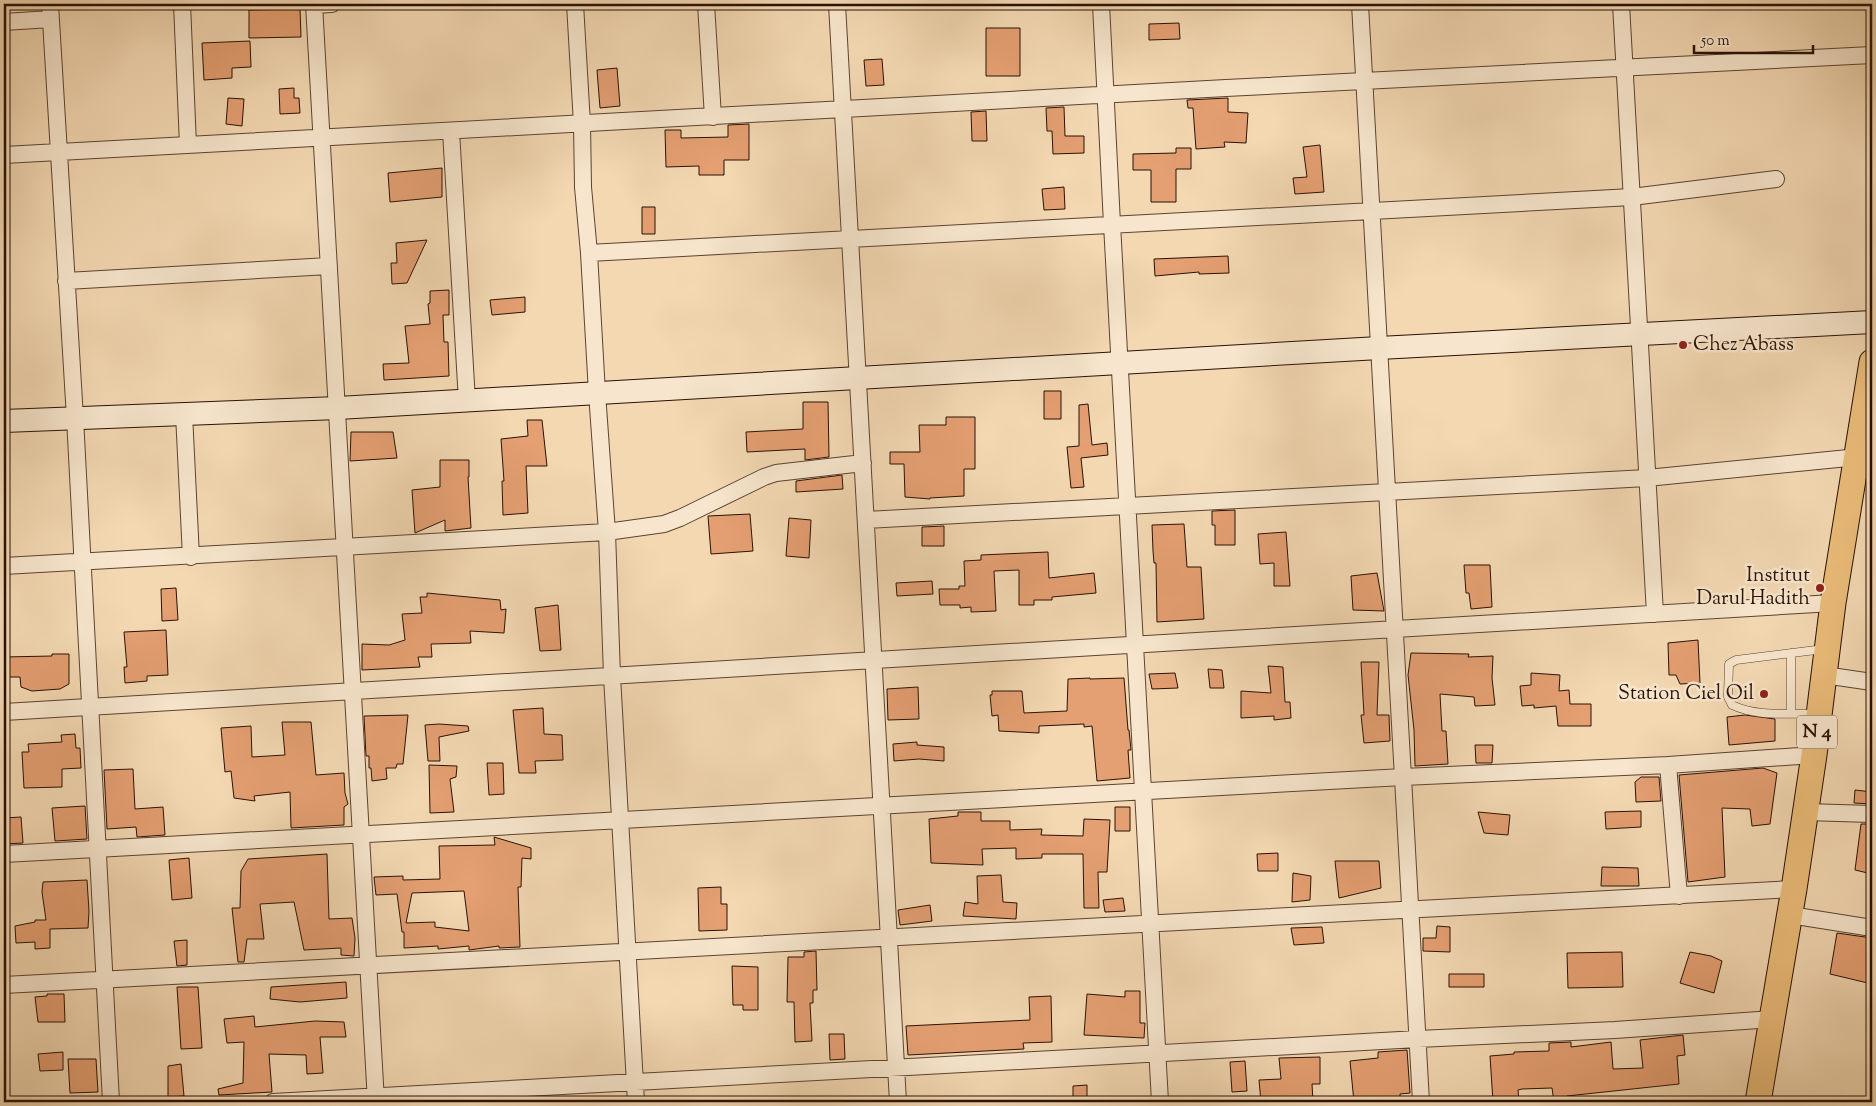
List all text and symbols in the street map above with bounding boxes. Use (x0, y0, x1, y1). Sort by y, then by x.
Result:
scale bar (1694, 22, 1812, 54)
text: 50 m (1700, 31, 1730, 52)
place label: Chez Abass (1693, 331, 1794, 360)
marker: Chez Abass (1677, 339, 1689, 351)
place label: Institut Darul Hadith (1696, 562, 1810, 614)
marker: Institut Darul Hadith (1814, 582, 1826, 594)
place label: Station Ciel Oil (1618, 680, 1754, 709)
marker: Station Ciel Oil (1758, 688, 1770, 700)
road number: N 4 (1797, 716, 1837, 749)

